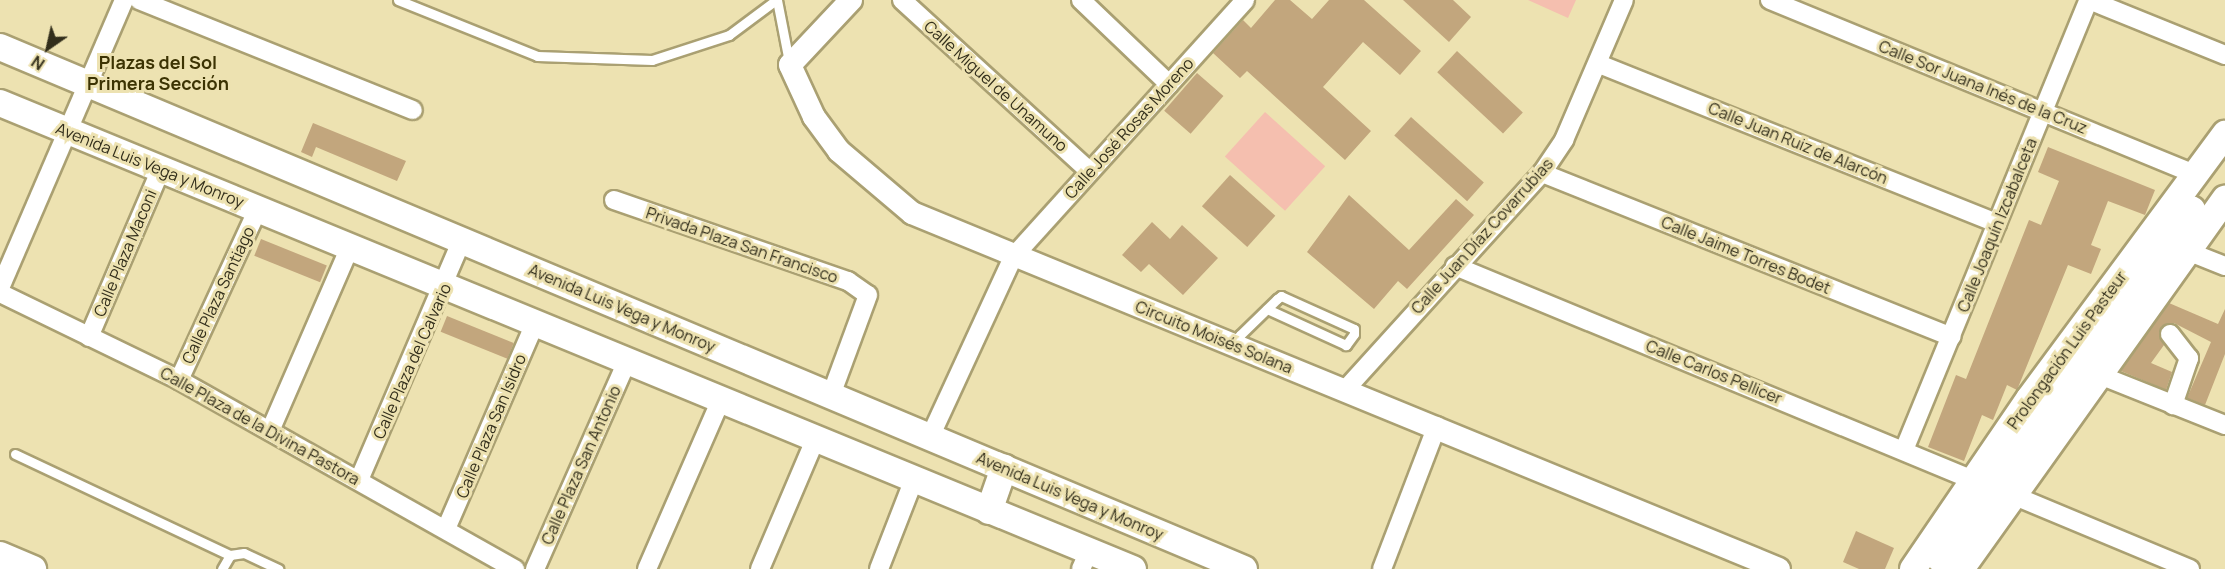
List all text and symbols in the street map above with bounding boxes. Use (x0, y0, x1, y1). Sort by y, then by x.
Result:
street label: Calle Miguel de Unamuno (920, 16, 1072, 156)
north arrow (18, 18, 78, 78)
street label: Calle Sor Juana Inés de la Cruz (1876, 36, 2090, 138)
text: N (27, 51, 49, 75)
district label: Plazas del Sol Primera Sección (87, 52, 229, 94)
street label: Calle José Rosas Moreno (1061, 54, 1197, 202)
street label: Calle Juan Ruiz de Alarcón (1705, 98, 1891, 188)
street label: Avenida Luis Vega y Monroy (53, 118, 247, 212)
street label: Calle Joaquín Izcabalceta (1953, 135, 2041, 315)
street label: Calle Juan Díaz Covarrubias (1407, 154, 1557, 318)
street label: Calle Plaza Maconi (90, 186, 160, 320)
street label: Privada Plaza San Francisco (643, 203, 841, 287)
street label: Calle Jaime Torres Bodet (1658, 212, 1834, 298)
street label: Calle Plaza Santiago (178, 223, 258, 367)
street label: Avenida Luis Vega y Monroy (526, 260, 718, 356)
street label: Prolongación Luis Pasteur (2003, 267, 2131, 433)
street label: Calle Plaza del Calvario (369, 280, 455, 442)
street label: Circuito Moisés Solana (1133, 297, 1295, 377)
street label: Calle Carlos Pellicer (1643, 336, 1785, 408)
street label: Calle Plaza San Isidro (452, 351, 530, 501)
street label: Calle Plaza de la Divina Pastora (157, 363, 363, 489)
street label: Calle Plaza San Antonio (537, 382, 625, 548)
street label: Avenida Luis Vega y Monroy (974, 448, 1166, 544)

